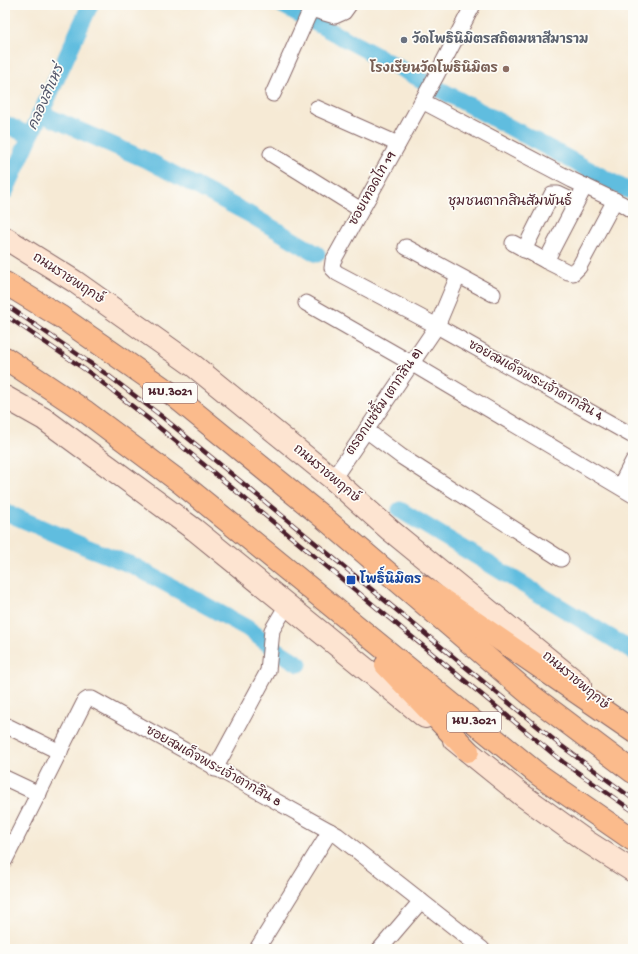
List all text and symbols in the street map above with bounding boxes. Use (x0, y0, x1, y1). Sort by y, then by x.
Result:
place label: วัดโพธินิมิตรสถิตมหาสีมาราม (412, 30, 588, 48)
marker: วัดโพธินิมิตรสถิตมหาสีมาราม (399, 35, 409, 45)
water label: คลองสำเหร่ (22, 59, 70, 133)
place label: โรงเรียนวัดโพธินิมิตร (369, 59, 498, 77)
marker: โรงเรียนวัดโพธินิมิตร (501, 64, 511, 74)
street label: ซอยเทอดไท 19 (343, 147, 400, 229)
district label: ชุมชนตากสินสัมพันธ์ (448, 191, 572, 211)
street label: ถนนราชพฤกษ์ (29, 247, 109, 308)
street label: ซอยสมเด็จพระเจ้าตากสิน 4 (465, 334, 607, 424)
street label: ตรอกแซ่ซิ้ม (ตากสิน 8) (338, 342, 426, 458)
road number: นบ.3021 (143, 383, 197, 403)
street label: ถนนราชพฤกษ์ (290, 439, 365, 507)
place label: โพธิ์นิมิตร (359, 566, 421, 588)
marker: โพธิ์นิมิตร (345, 574, 357, 586)
street label: ถนนราชพฤกษ์ (539, 646, 614, 714)
road number: นบ.3021 (447, 712, 501, 732)
street label: ซอยสมเด็จพระเจ้าตากสิน 8 (143, 720, 285, 811)

